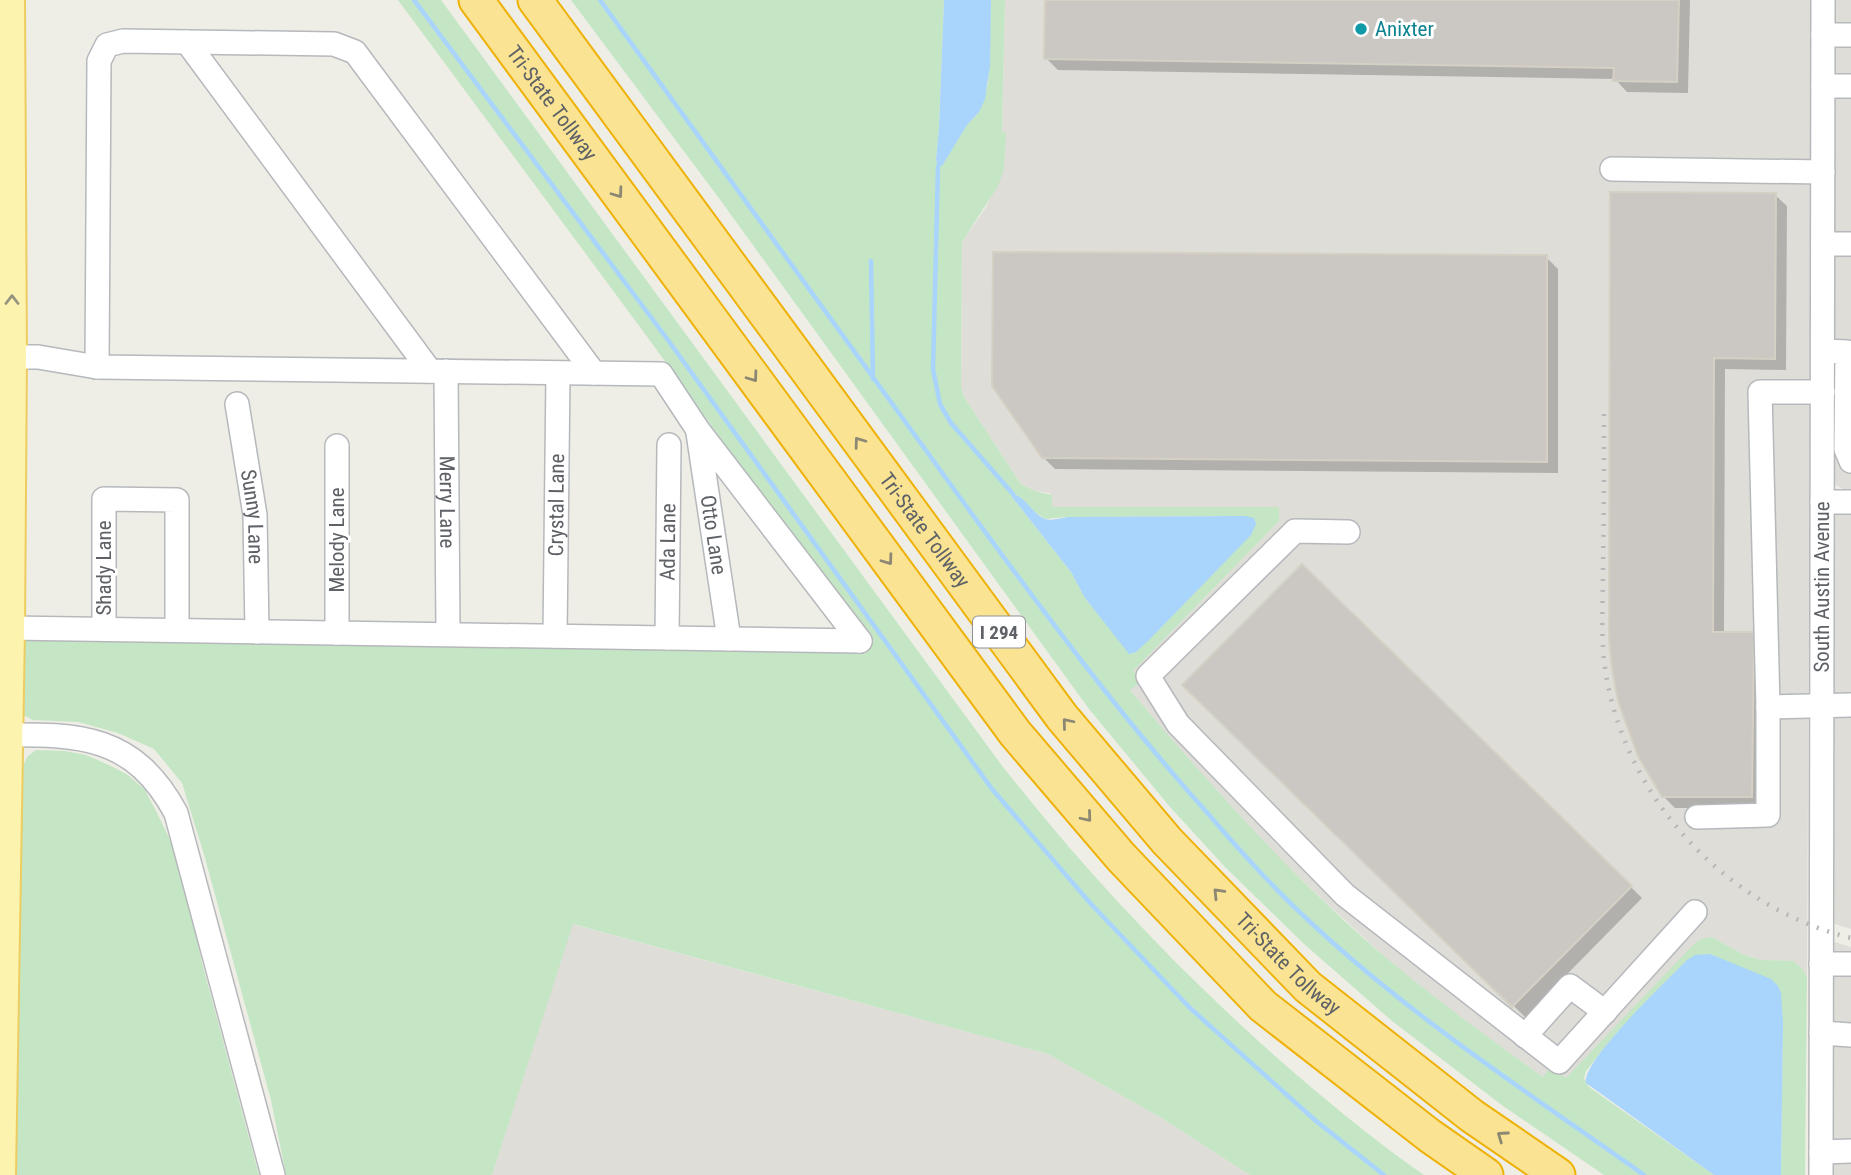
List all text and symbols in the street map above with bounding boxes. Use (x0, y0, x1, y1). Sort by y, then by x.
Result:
place label: Anixter (1375, 17, 1434, 41)
marker: Anixter (1353, 21, 1369, 37)
street label: Tri-State Tollway (502, 41, 602, 166)
one-way arrow (609, 186, 622, 198)
one-way arrow (4, 294, 20, 305)
one-way arrow (744, 369, 757, 381)
one-way arrow (855, 437, 867, 449)
street label: Crystal Lane (544, 453, 569, 557)
street label: Merry Lane (435, 456, 459, 548)
street label: Sunny Lane (236, 468, 268, 564)
street label: Tri-State Tollway (875, 468, 975, 593)
street label: Melody Lane (325, 487, 349, 593)
street label: Otto Lane (695, 493, 731, 577)
street label: South Austin Avenue (1810, 501, 1834, 673)
street label: Ada Lane (656, 503, 680, 581)
street label: Shady Lane (92, 520, 116, 616)
one-way arrow (879, 552, 892, 564)
road number: I 294 (973, 617, 1025, 648)
one-way arrow (1063, 718, 1076, 730)
one-way arrow (1079, 809, 1091, 822)
one-way arrow (1213, 888, 1226, 901)
street label: Tri-State Tollway (1231, 908, 1346, 1020)
one-way arrow (1497, 1132, 1510, 1144)

